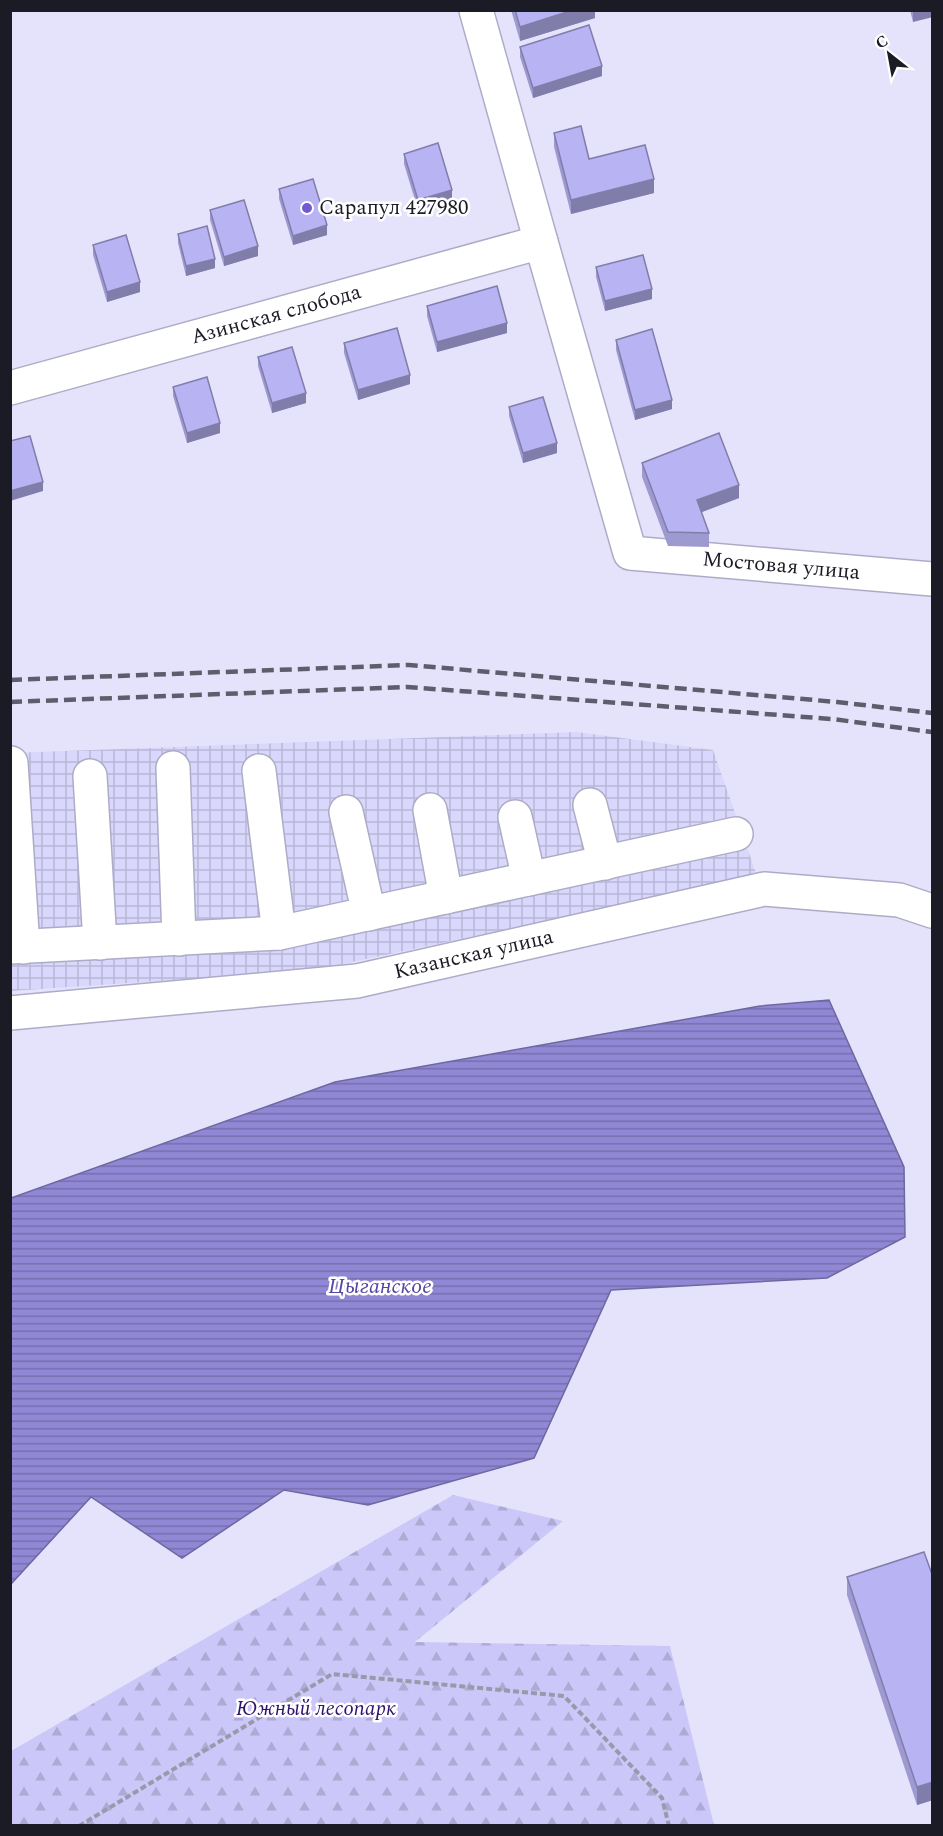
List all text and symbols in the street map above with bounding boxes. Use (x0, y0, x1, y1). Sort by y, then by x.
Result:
north arrow (859, 24, 919, 84)
text: С (871, 29, 893, 55)
place label: Сарапул 427980 (319, 192, 469, 224)
marker: Сарапул 427980 (300, 201, 314, 215)
street label: Азинская слобода (187, 276, 366, 353)
street label: Мостовая улица (701, 543, 862, 589)
street label: Казанская улица (391, 921, 557, 988)
water label: Цыганское (328, 1270, 432, 1303)
park label: Южный лесопарк (236, 1693, 396, 1725)

